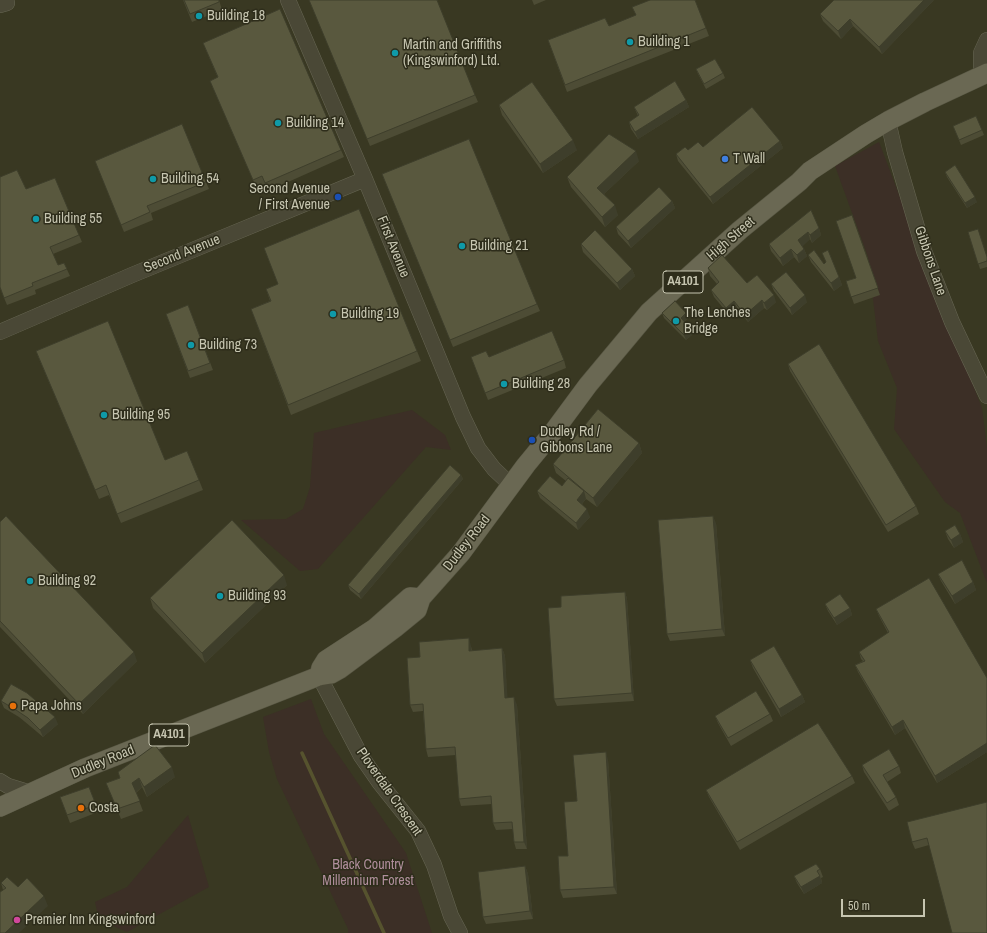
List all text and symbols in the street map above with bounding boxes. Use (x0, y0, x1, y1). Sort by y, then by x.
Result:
place label: Building 18 (207, 8, 265, 24)
marker: Building 18 (194, 11, 204, 21)
place label: Building 1 (638, 34, 690, 50)
place label: Martin and Griffiths (Kingswinford) Ltd. (403, 37, 502, 70)
marker: Building 1 (625, 37, 635, 47)
marker: Martin and Griffiths (Kingswinford) Ltd. (390, 48, 400, 58)
place label: Building 14 (286, 115, 344, 131)
marker: Building 14 (273, 118, 283, 128)
place label: T Wall (733, 151, 765, 167)
marker: T Wall (720, 154, 730, 164)
place label: Building 54 (161, 171, 219, 187)
marker: Building 54 (148, 174, 158, 184)
place label: Second Avenue / First Avenue (249, 181, 330, 214)
marker: Second Avenue / First Avenue (333, 192, 343, 202)
place label: Building 55 (44, 211, 102, 227)
marker: Building 55 (31, 214, 41, 224)
street label: First Avenue (373, 214, 413, 280)
street label: High Street (704, 214, 758, 264)
street label: Gibbons Lane (910, 224, 950, 298)
street label: Second Avenue (141, 231, 223, 277)
place label: Building 21 (470, 238, 528, 254)
marker: Building 21 (457, 241, 467, 251)
road number: A4101 (663, 271, 703, 293)
place label: The Lenches Bridge (684, 305, 750, 338)
place label: Building 19 (341, 306, 399, 322)
marker: Building 19 (328, 309, 338, 319)
marker: The Lenches Bridge (671, 316, 681, 326)
place label: Building 73 (199, 337, 257, 353)
marker: Building 73 (186, 340, 196, 350)
place label: Building 28 (512, 376, 570, 392)
marker: Building 28 (499, 379, 509, 389)
place label: Building 95 (112, 407, 170, 423)
marker: Building 95 (99, 410, 109, 420)
place label: Dudley Rd / Gibbons Lane (540, 424, 612, 456)
marker: Dudley Rd / Gibbons Lane (527, 435, 537, 445)
street label: Dudley Road (440, 512, 494, 574)
place label: Building 92 (38, 573, 96, 589)
marker: Building 92 (25, 576, 35, 586)
place label: Building 93 (228, 588, 286, 604)
marker: Building 93 (215, 591, 225, 601)
place label: Papa Johns (21, 698, 82, 714)
marker: Papa Johns (8, 701, 18, 711)
road number: A4101 (149, 724, 189, 746)
street label: Dudley Road (69, 742, 137, 782)
street label: Ploverdale Crescent (352, 745, 426, 839)
place label: Costa (89, 800, 119, 816)
marker: Costa (76, 803, 86, 813)
park label: Black Country Millennium Forest (322, 857, 414, 890)
scale bar (843, 891, 927, 917)
text: 50 m (848, 898, 870, 914)
place label: Premier Inn Kingswinford (25, 912, 155, 928)
marker: Premier Inn Kingswinford (12, 915, 22, 925)

